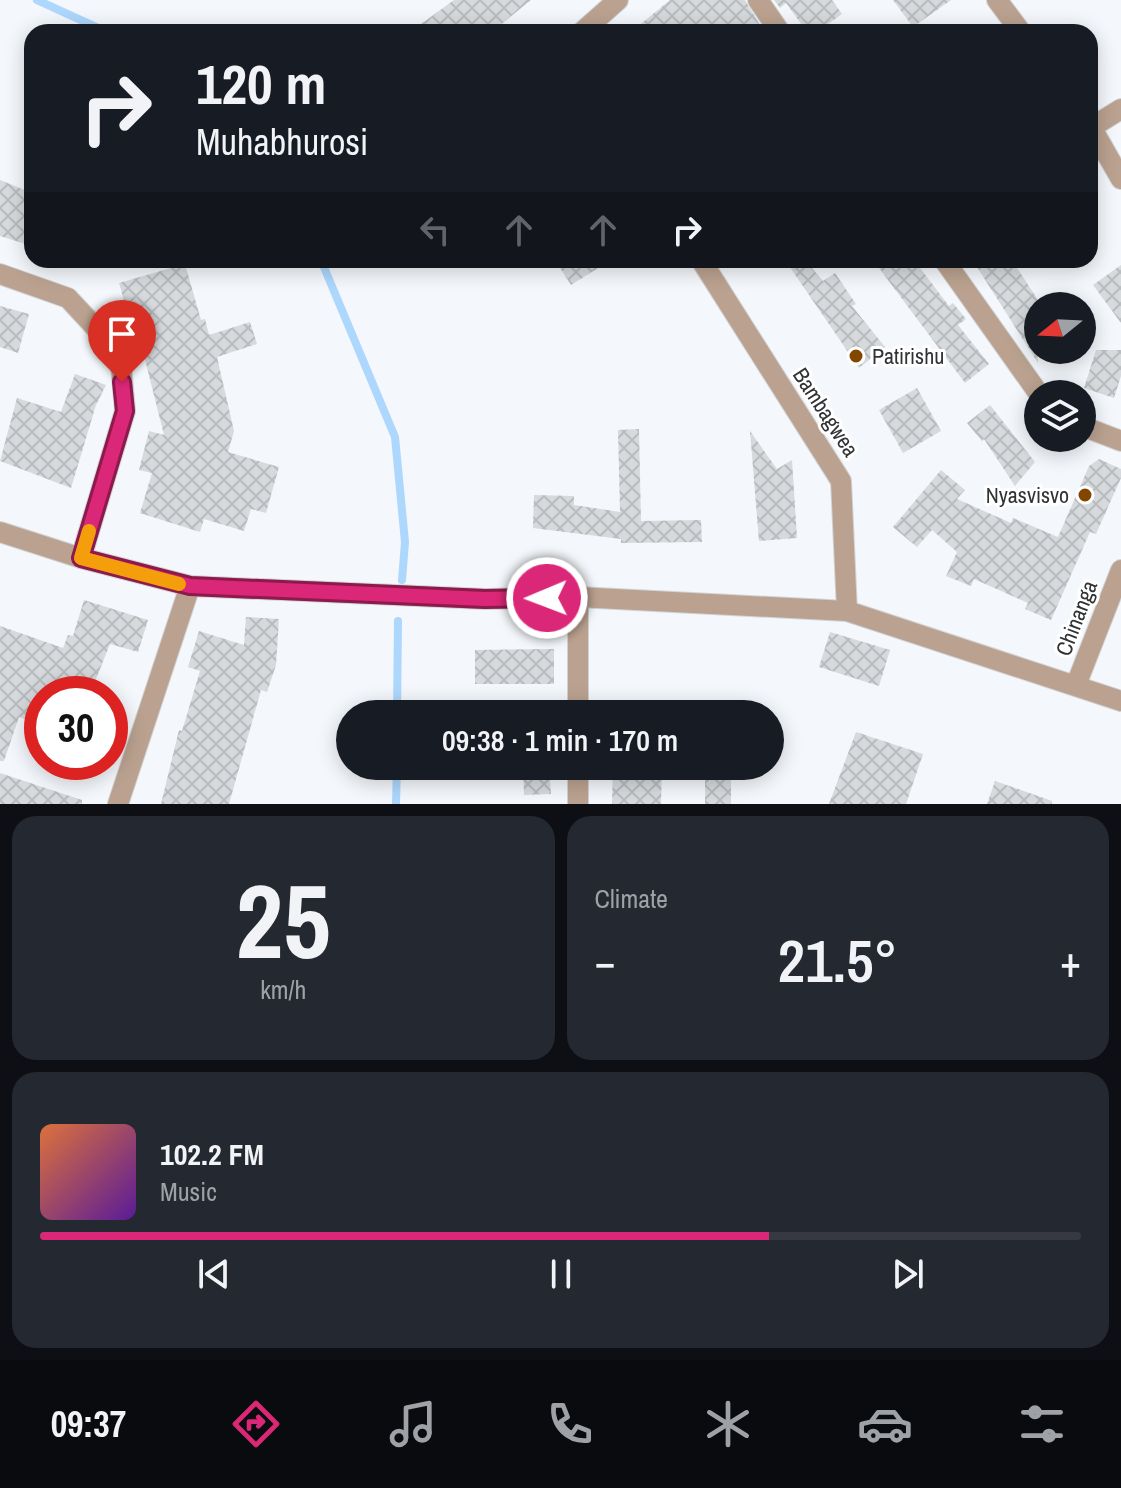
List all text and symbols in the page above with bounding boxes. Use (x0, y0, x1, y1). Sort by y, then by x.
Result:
text: 120 m (196, 46, 326, 121)
icon: right (64, 56, 168, 160)
text: Muhabhurosi (196, 118, 368, 166)
icon: left (413, 208, 457, 252)
icon: ahead (497, 208, 541, 252)
icon: ahead (581, 208, 625, 252)
icon: right (665, 208, 709, 252)
north arrow (1024, 292, 1096, 364)
map controls (1024, 292, 1096, 452)
pin (88, 300, 156, 382)
icon: arrive (100, 312, 144, 356)
place label: Patirishu (872, 341, 944, 371)
marker: Patirishu (847, 347, 865, 365)
street label: Bambagwea (786, 362, 866, 462)
button: layers (1024, 380, 1096, 452)
place label: Nyasvisvo (986, 480, 1069, 510)
marker: Nyasvisvo (1076, 486, 1094, 504)
position arrow (505, 556, 589, 640)
street label: Chinanga (1048, 576, 1104, 660)
speed limit sign: 30 (24, 676, 128, 780)
text: 09:38 · 1 min · 170 m (442, 720, 678, 760)
text: 25 (236, 850, 331, 990)
text: Climate (595, 881, 668, 916)
text: 21.5° (778, 920, 898, 1001)
text: − (595, 931, 616, 991)
text: + (1060, 931, 1081, 991)
text: km/h (260, 972, 306, 1007)
text: 102.2 FM (160, 1134, 264, 1174)
text: Music (160, 1174, 217, 1209)
icon: previous (192, 1252, 236, 1296)
icon: pause (539, 1252, 583, 1296)
icon: next (886, 1252, 930, 1296)
icon: directions (228, 1396, 284, 1452)
icon: music (385, 1396, 441, 1452)
icon: phone (542, 1396, 598, 1452)
icon: climate (700, 1396, 756, 1452)
icon: car (857, 1396, 913, 1452)
icon: filters (1014, 1396, 1070, 1452)
text: 09:37 (51, 1400, 126, 1448)

